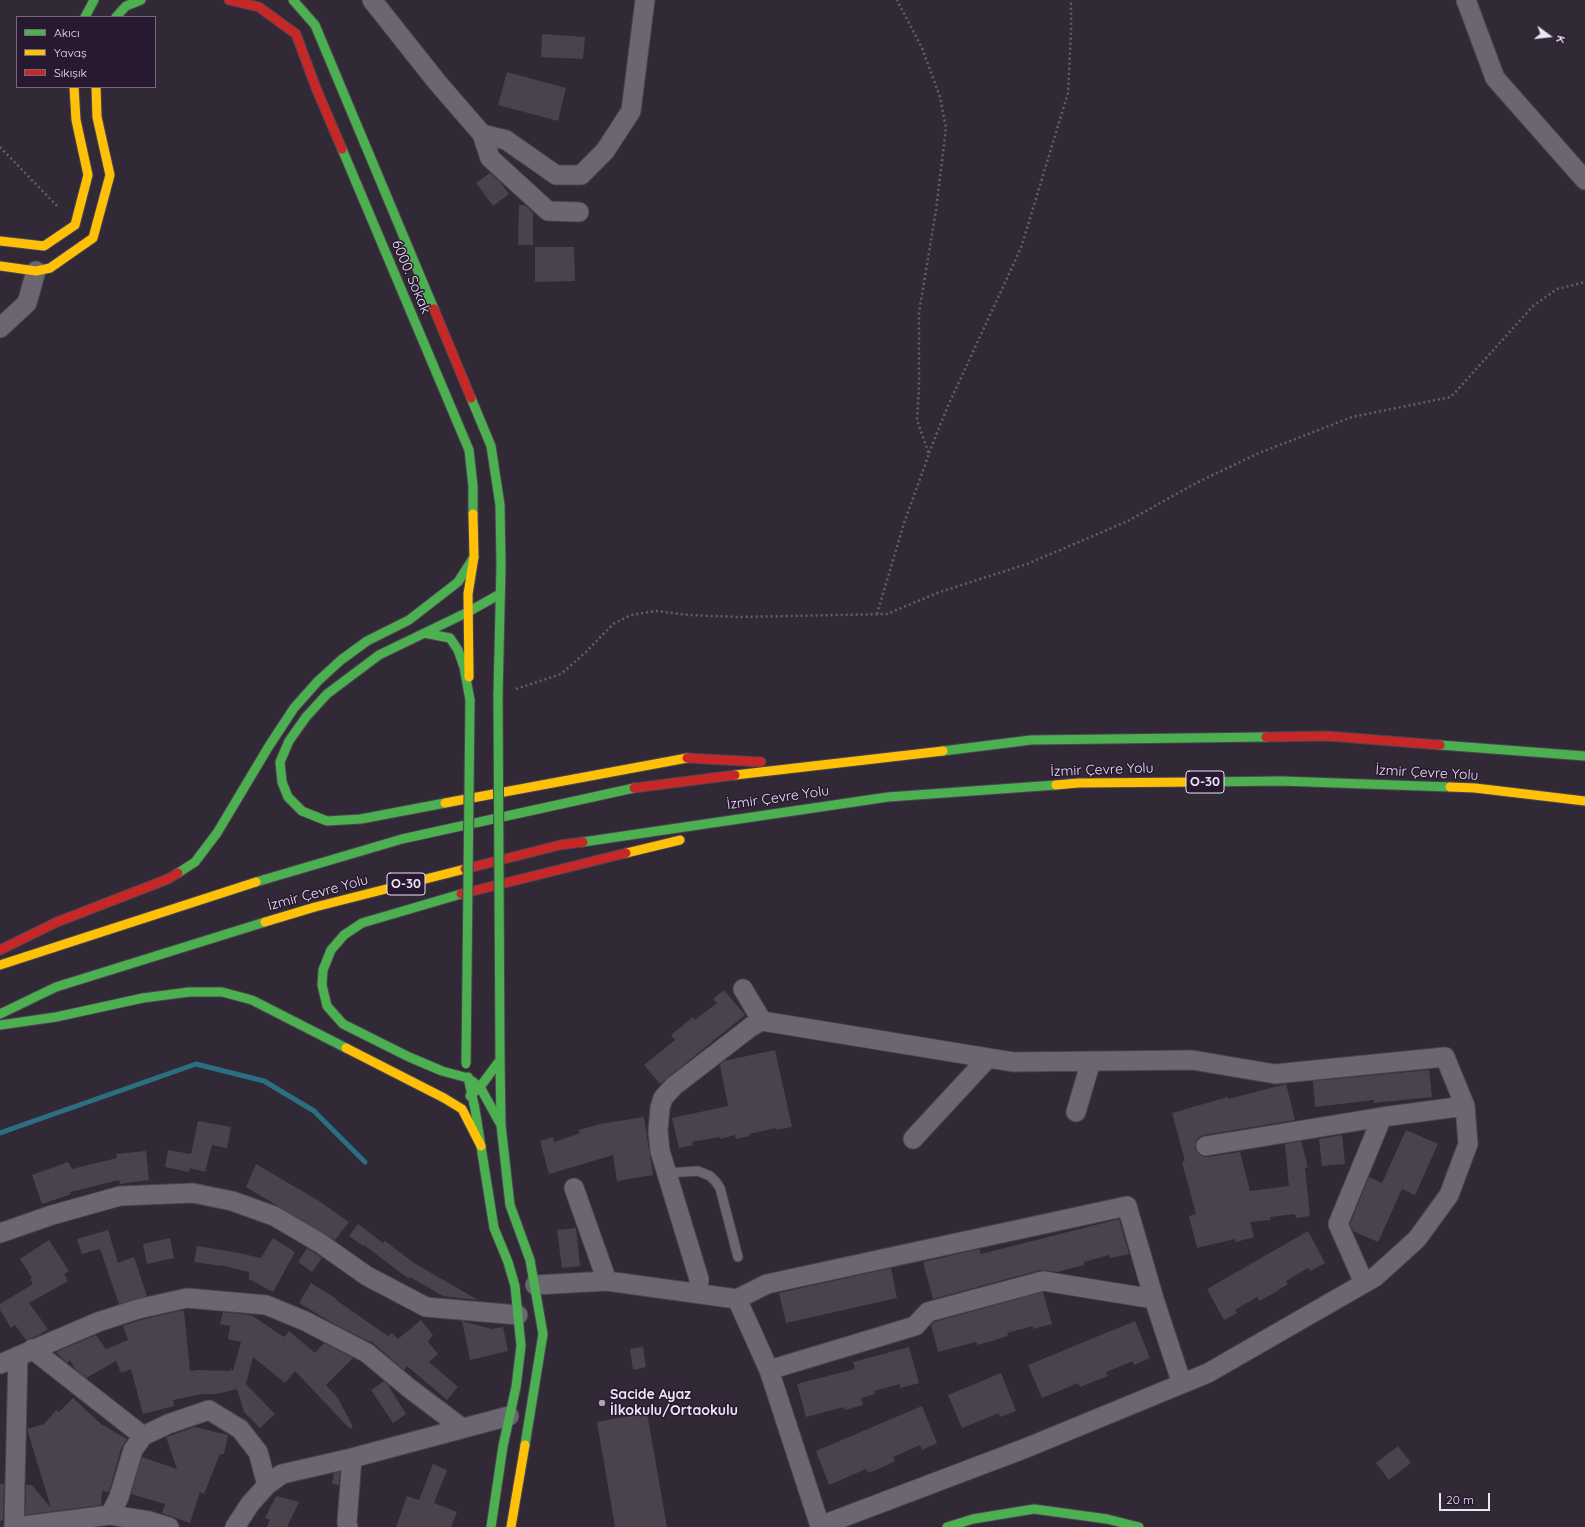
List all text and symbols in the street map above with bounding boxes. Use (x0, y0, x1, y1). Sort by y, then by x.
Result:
legend (16, 16, 156, 88)
north arrow (1529, 16, 1569, 56)
text: Akıcı (54, 25, 80, 40)
text: K (1553, 34, 1568, 44)
text: Yavaş (54, 45, 87, 60)
text: Sıkışık (54, 65, 87, 80)
street label: 6000. Sokak (388, 238, 434, 316)
street label: İzmir Çevre Yolu (1050, 760, 1154, 780)
street label: İzmir Çevre Yolu (1375, 762, 1479, 784)
road number: O-30 (1186, 771, 1224, 793)
street label: İzmir Çevre Yolu (726, 782, 830, 814)
street label: İzmir Çevre Yolu (266, 872, 370, 914)
road number: O-30 (387, 873, 425, 895)
place label: Sacide Ayaz İlkokulu/Ortaokulu (610, 1387, 738, 1420)
marker: Sacide Ayaz İlkokulu/Ortaokulu (597, 1398, 607, 1408)
scale bar (1441, 1485, 1492, 1511)
text: 20 m (1446, 1492, 1474, 1507)

